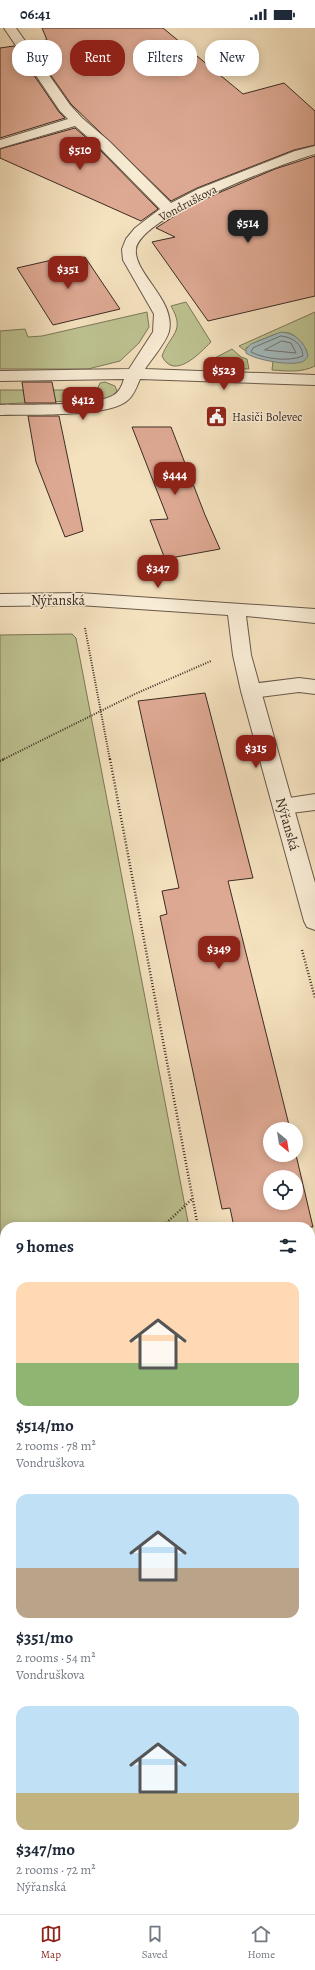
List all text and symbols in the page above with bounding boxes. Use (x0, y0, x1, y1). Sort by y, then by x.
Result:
text: 06:41 (20, 4, 51, 24)
chip: Buy (12, 40, 62, 76)
chip: Rent (70, 40, 125, 76)
chip: Filters (133, 40, 197, 76)
chip: New (205, 40, 259, 76)
pin: $510 (56, 137, 104, 171)
text: $510 (69, 141, 91, 158)
street label: Vondruškova (155, 181, 220, 225)
pin: $514 (224, 210, 272, 244)
text: $514 (237, 214, 259, 231)
pin: $351 (44, 256, 92, 290)
text: $351 (57, 260, 79, 277)
pin: $523 (200, 357, 248, 391)
text: $523 (212, 361, 236, 378)
pin: $412 (59, 387, 107, 421)
text: $412 (71, 391, 95, 408)
public building icon: Hasiči Bolevec (203, 404, 229, 430)
place label: Hasiči Bolevec (232, 409, 302, 425)
pin: $444 (151, 462, 199, 496)
text: $444 (163, 466, 187, 483)
pin: $347 (134, 555, 182, 589)
text: $347 (146, 559, 170, 576)
street label: Nýřanská (31, 591, 86, 610)
pin: $315 (232, 735, 280, 769)
text: $315 (245, 739, 267, 756)
street label: Nýřanská (271, 795, 304, 853)
pin: $349 (195, 936, 243, 970)
text: $349 (207, 940, 231, 957)
north arrow (263, 1122, 303, 1162)
map controls (263, 1122, 303, 1210)
button: locate (263, 1170, 303, 1210)
text: 9 homes (16, 1235, 74, 1258)
icon: filters (277, 1235, 299, 1257)
icon: home (122, 1308, 194, 1380)
text: $514/mo (16, 1414, 74, 1437)
text: 2 rooms · 78 m² (16, 1437, 96, 1454)
text: Vondruškova (16, 1454, 85, 1471)
icon: home (122, 1520, 194, 1592)
text: $351/mo (16, 1626, 73, 1649)
text: 2 rooms · 54 m² (16, 1649, 95, 1666)
text: Vondruškova (16, 1666, 85, 1683)
icon: home (122, 1732, 194, 1804)
text: $347/mo (16, 1838, 75, 1861)
text: 2 rooms · 72 m² (16, 1861, 96, 1878)
text: Nýřanská (16, 1878, 66, 1895)
tab: Map (40, 1923, 62, 1962)
tab: Saved (142, 1923, 168, 1962)
tab: Home (247, 1923, 275, 1962)

